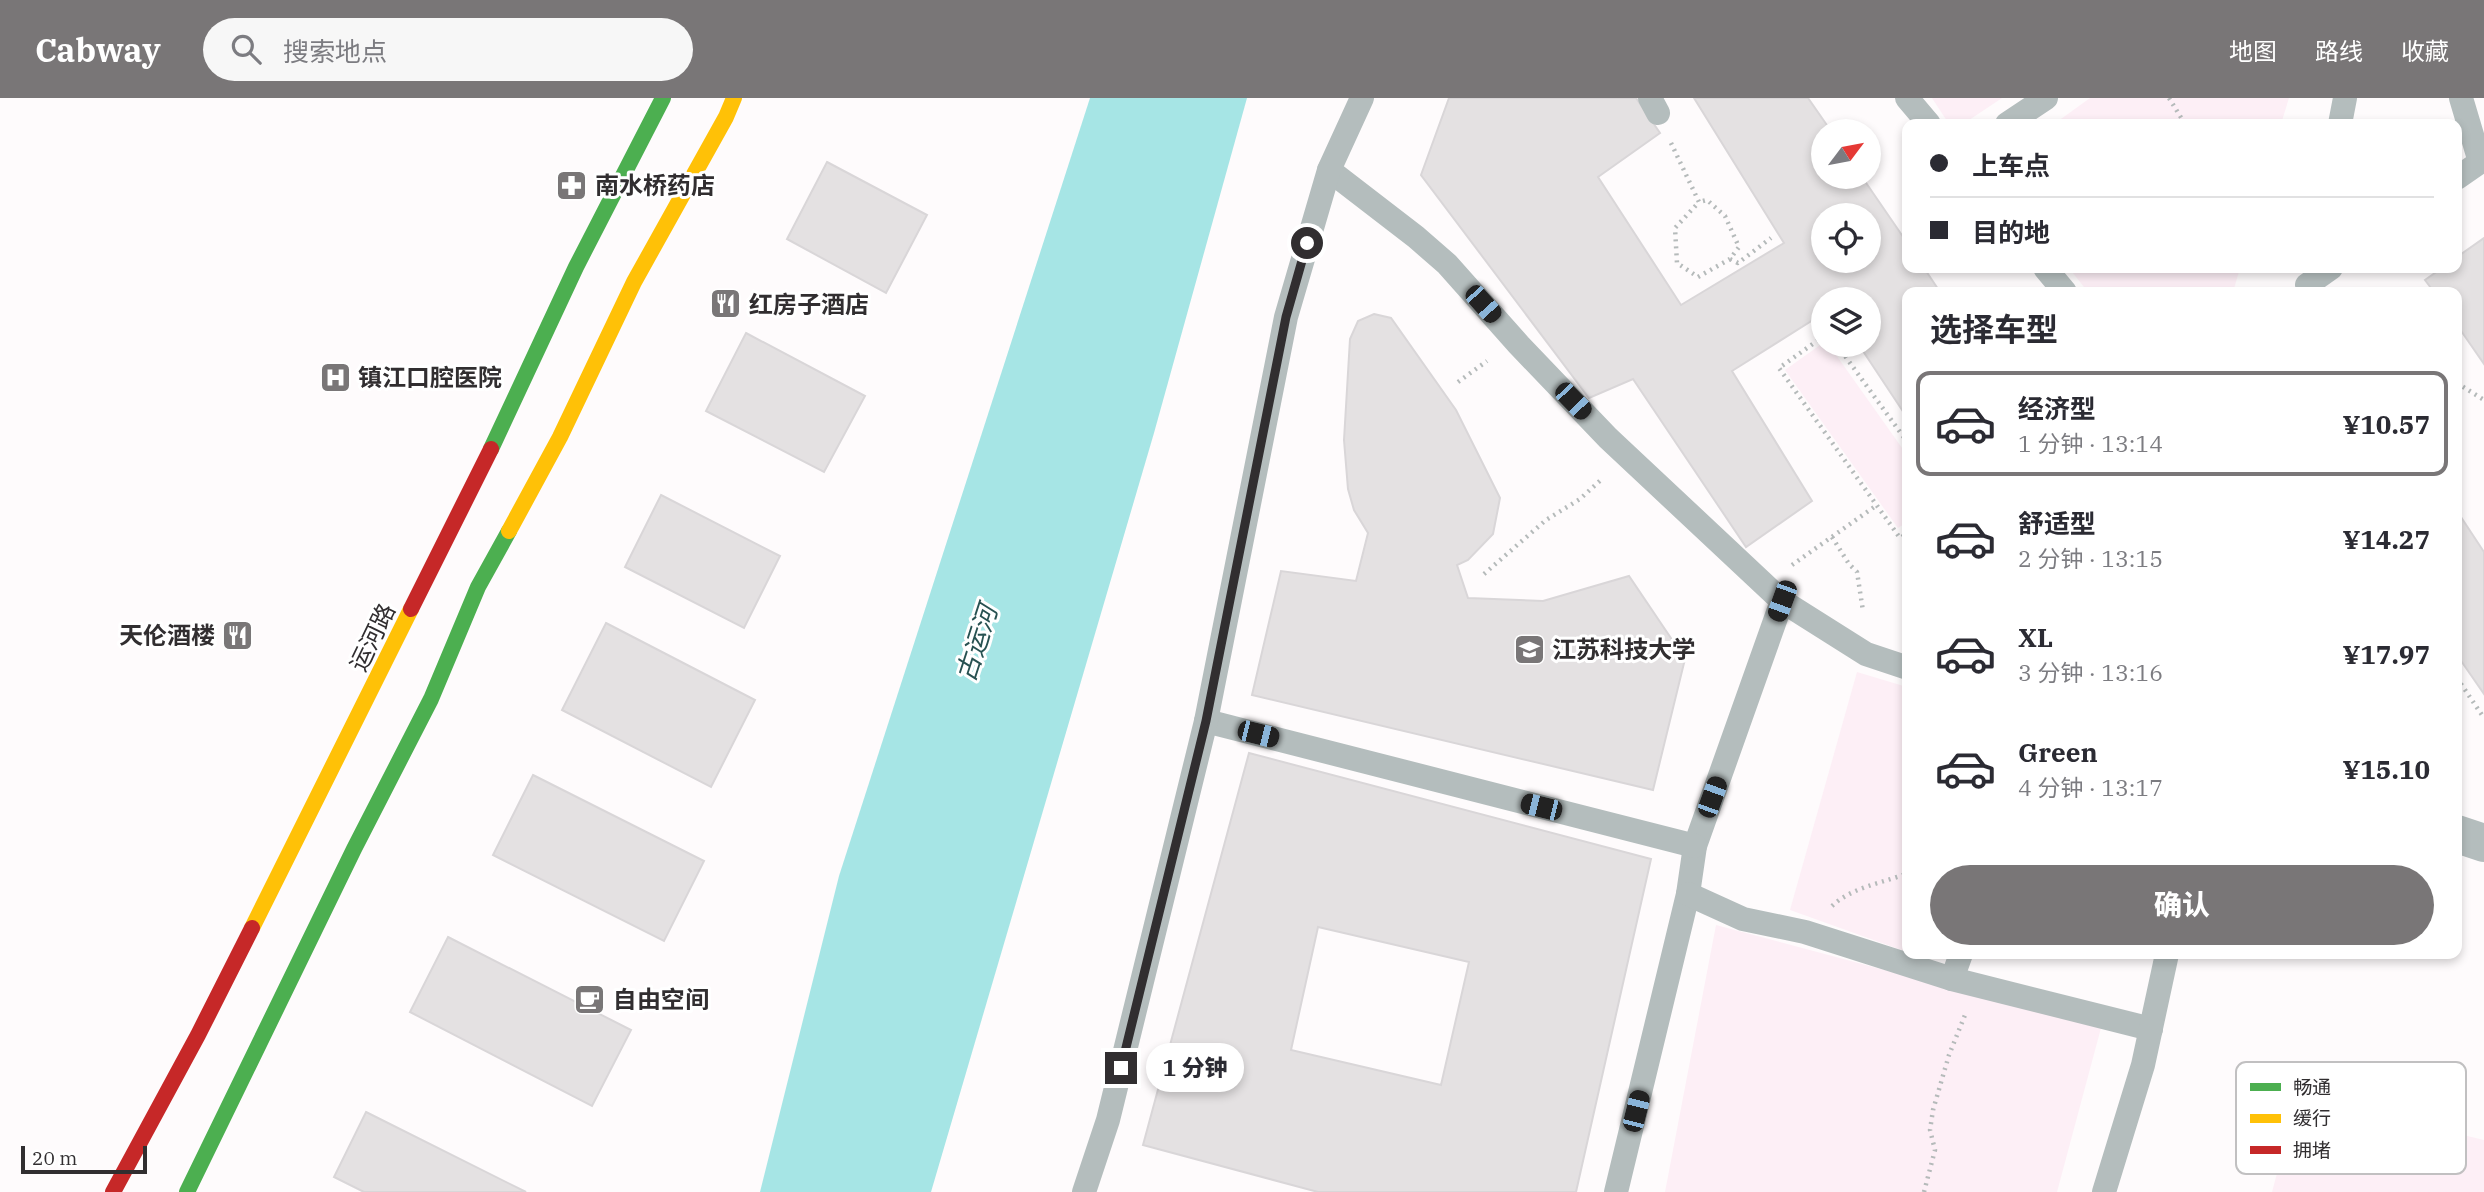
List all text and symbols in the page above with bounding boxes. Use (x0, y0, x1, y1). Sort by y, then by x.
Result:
search box (203, 18, 693, 81)
text: Cabway (35, 28, 161, 71)
icon: search (227, 30, 265, 68)
text: 搜索地点 (283, 34, 387, 68)
text: 地图 (2229, 35, 2277, 67)
text: 路线 (2315, 35, 2363, 67)
text: 收藏 (2401, 35, 2449, 67)
north arrow (1811, 119, 1881, 189)
map controls (1811, 119, 1881, 357)
text: 上车点 (1972, 148, 2050, 182)
pharmacy icon: 南水桥药店 (555, 168, 589, 202)
place label: 南水桥药店 (595, 169, 715, 201)
button: locate (1811, 203, 1881, 273)
text: 目的地 (1972, 215, 2050, 249)
route start (1291, 227, 1323, 259)
car (1462, 281, 1505, 327)
restaurant icon: 红房子酒店 (709, 287, 743, 321)
button: layers (1811, 287, 1881, 357)
place label: 红房子酒店 (749, 288, 869, 320)
text: 选择车型 (1930, 308, 2058, 350)
hospital icon: 镇江口腔医院 (318, 360, 352, 394)
place label: 镇江口腔医院 (358, 361, 502, 393)
car (1551, 379, 1596, 423)
text: 经济型 (2018, 391, 2096, 425)
icon: car (1934, 392, 1997, 455)
text: ¥10.57 (2343, 407, 2430, 441)
text: 1 分钟 · 13:14 (2018, 428, 2163, 458)
text: 舒适型 (2018, 506, 2096, 540)
icon: car (1934, 507, 1997, 570)
text: ¥14.27 (2343, 522, 2430, 556)
text: 2 分钟 · 13:15 (2018, 543, 2163, 573)
car (1765, 578, 1800, 624)
water label: 古运河 (948, 596, 1006, 685)
street label: 运河路 (342, 598, 402, 676)
restaurant icon: 天伦酒楼 (221, 618, 255, 652)
place label: 天伦酒楼 (119, 619, 215, 651)
text: XL (2018, 620, 2053, 654)
icon: car (1934, 622, 1997, 685)
school or university icon: 江苏科技大学 (1512, 632, 1546, 666)
place label: 江苏科技大学 (1552, 633, 1696, 665)
text: ¥17.97 (2343, 637, 2430, 671)
text: 3 分钟 · 13:16 (2018, 657, 2163, 687)
car (1236, 719, 1281, 749)
text: Green (2018, 735, 2098, 769)
icon: car (1934, 737, 1997, 800)
text: ¥15.10 (2343, 752, 2430, 786)
text: 4 分钟 · 13:17 (2018, 772, 2163, 802)
car (1695, 774, 1730, 820)
car (1519, 792, 1564, 822)
button: 确认 (1930, 865, 2434, 945)
cafe icon: 自由空间 (573, 982, 607, 1016)
place label: 自由空间 (613, 983, 709, 1015)
callout: 1 分钟 (1146, 1044, 1244, 1093)
route end (1105, 1052, 1137, 1084)
text: 1 分钟 (1162, 1052, 1228, 1082)
legend (2236, 1062, 2466, 1174)
text: 畅通 (2293, 1075, 2331, 1099)
car (1621, 1088, 1652, 1134)
text: 缓行 (2293, 1106, 2331, 1130)
text: 拥堵 (2293, 1138, 2331, 1162)
scale bar (21, 1143, 147, 1175)
text: 20 m (32, 1146, 77, 1170)

